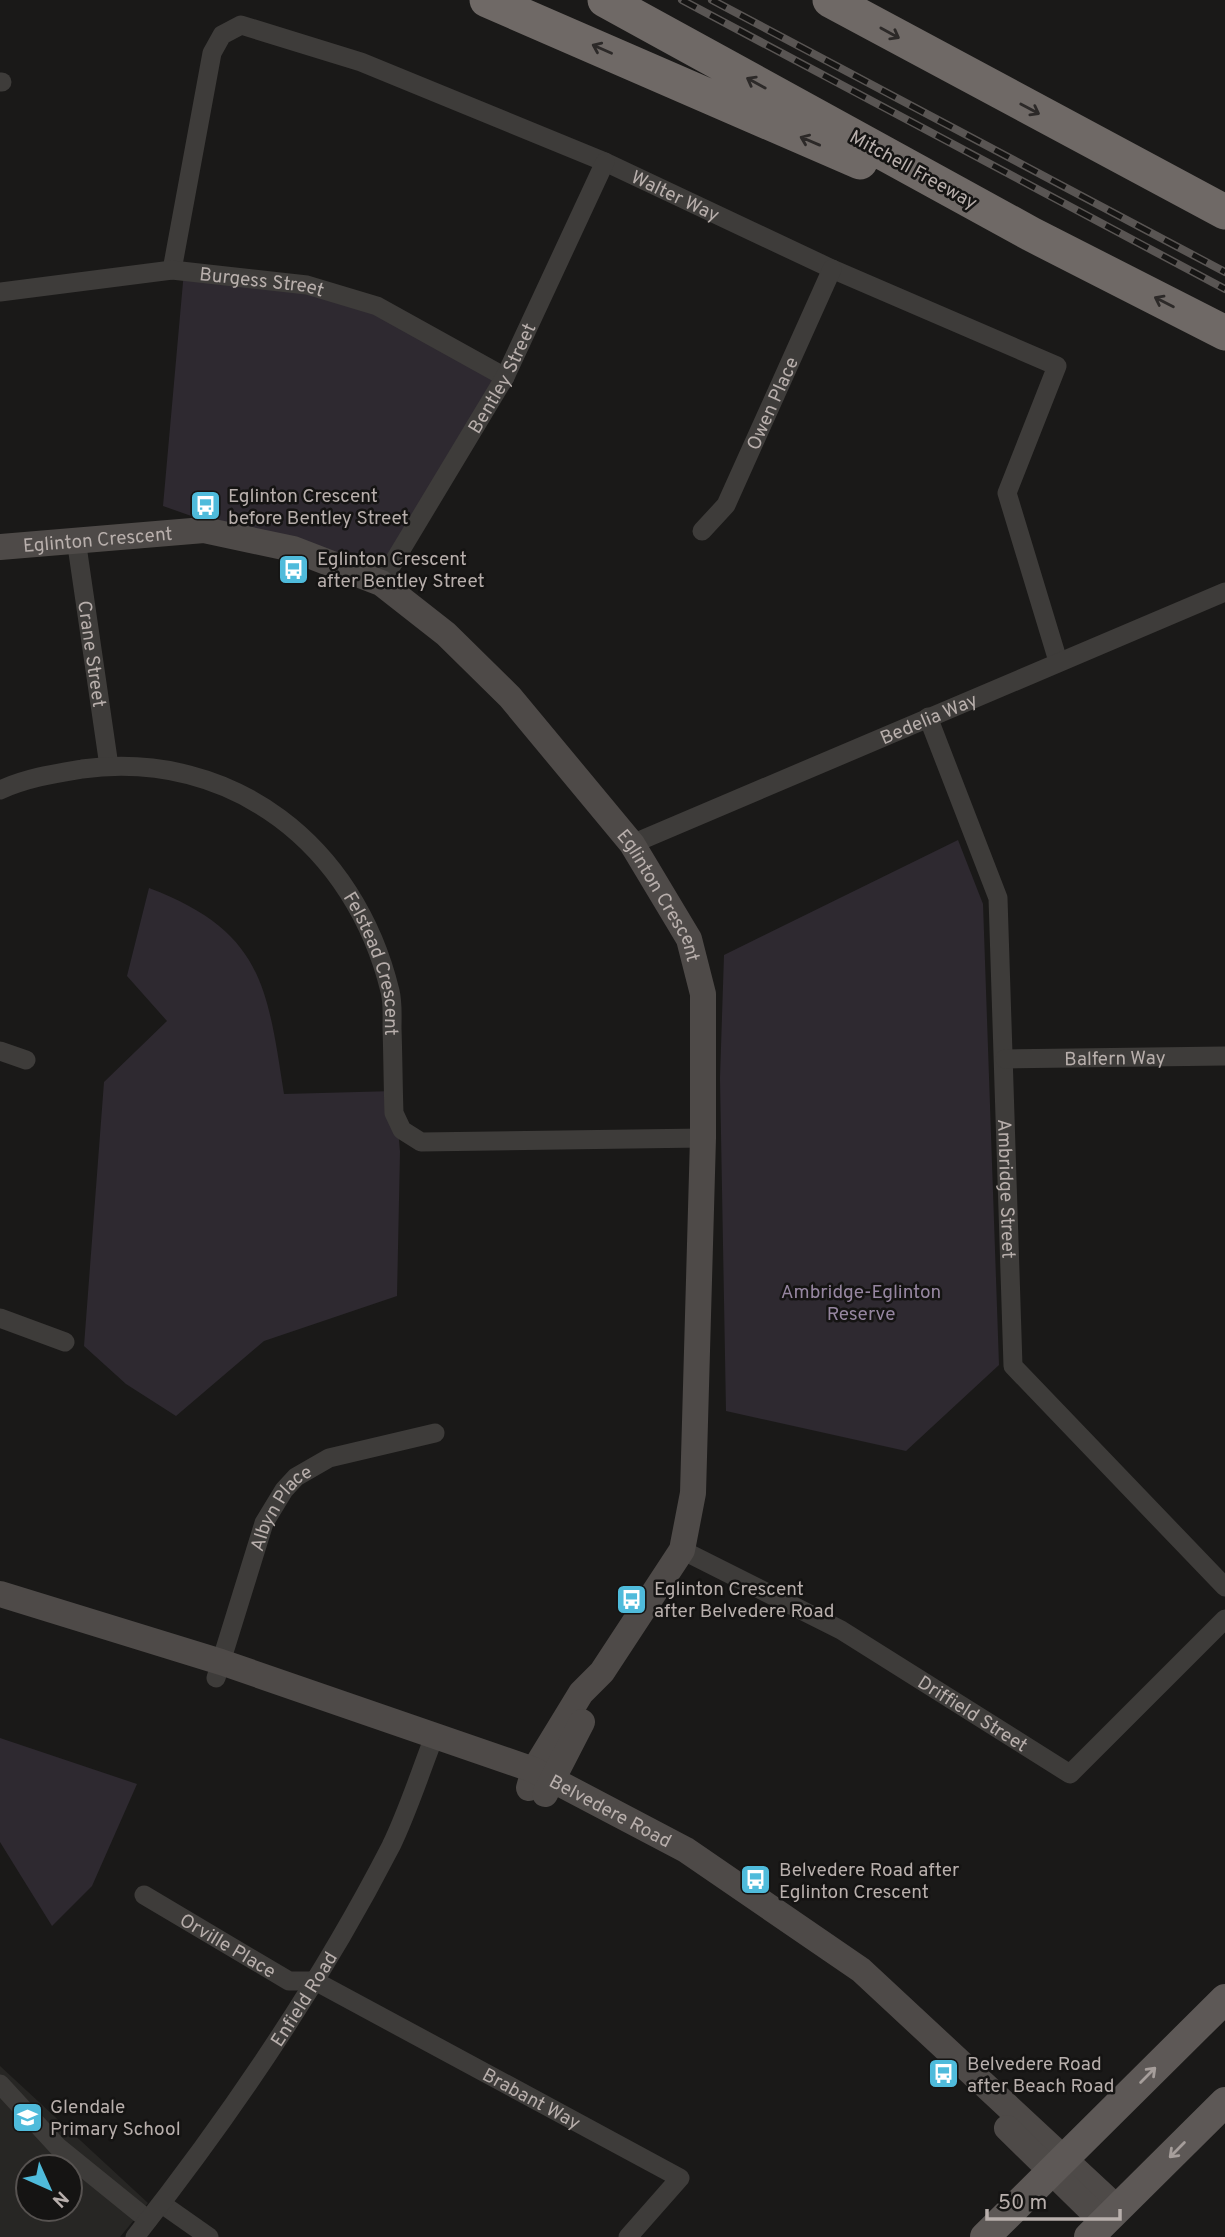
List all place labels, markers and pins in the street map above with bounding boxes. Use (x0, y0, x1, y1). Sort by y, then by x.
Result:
place label: Eglinton Crescent before Bentley Street (228, 485, 409, 531)
bus stop icon: Eglinton Crescent before Bentley Street (188, 489, 222, 523)
place label: Eglinton Crescent after Bentley Street (317, 548, 485, 594)
bus stop icon: Eglinton Crescent after Bentley Street (277, 552, 311, 586)
place label: Eglinton Crescent after Belvedere Road (654, 1578, 834, 1624)
bus stop icon: Eglinton Crescent after Belvedere Road (614, 1582, 648, 1616)
place label: Belvedere Road after Eglinton Crescent (779, 1859, 960, 1905)
bus stop icon: Belvedere Road after Eglinton Crescent (739, 1863, 773, 1897)
place label: Belvedere Road after Beach Road (967, 2053, 1114, 2099)
bus stop icon: Belvedere Road after Beach Road (927, 2057, 961, 2091)
place label: Glendale Primary School (50, 2096, 181, 2142)
school or university icon: Glendale Primary School (10, 2100, 44, 2134)

